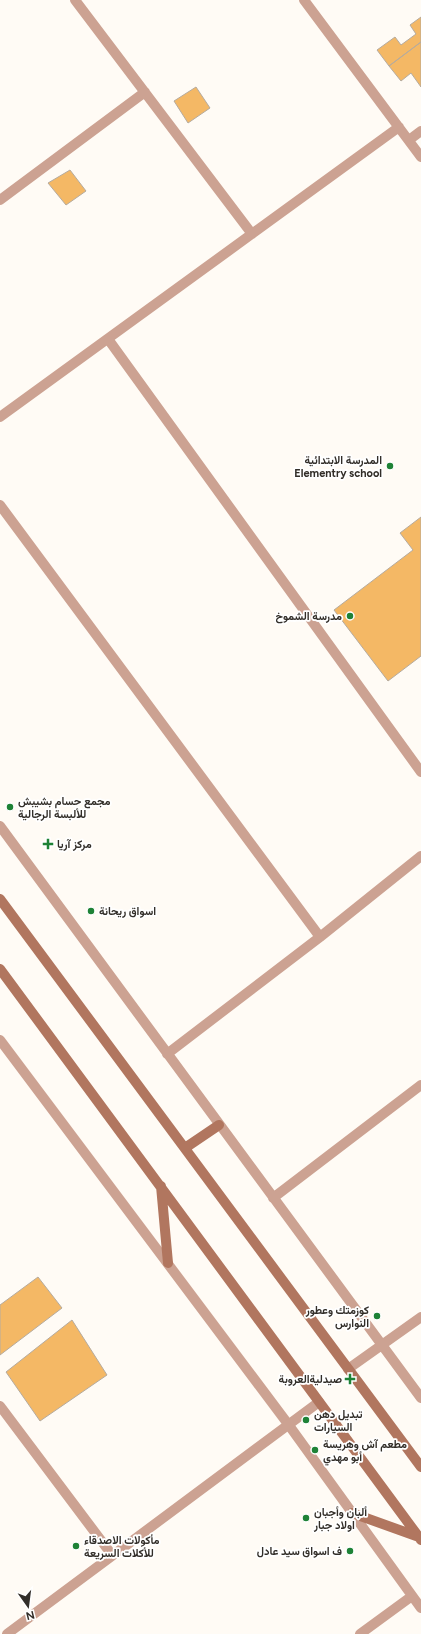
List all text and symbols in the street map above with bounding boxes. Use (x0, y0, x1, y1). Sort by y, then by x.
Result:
place label: المدرسة الابتدائية Elementry school (294, 454, 382, 480)
marker: المدرسة الابتدائية Elementry school (385, 461, 395, 471)
place label: مدرسة الشموخ (275, 610, 342, 624)
marker: مدرسة الشموخ (345, 611, 355, 621)
place label: مجمع حسام بشيبش للألبسة الرجالية (18, 795, 110, 821)
marker: مجمع حسام بشيبش للألبسة الرجالية (5, 802, 15, 812)
marker: مركز آريا (42, 838, 54, 850)
place label: مركز آريا (57, 838, 92, 851)
place label: اسواق ريحانة (99, 905, 156, 918)
marker: اسواق ريحانة (86, 906, 96, 916)
place label: كوزمتك وعطور النوارس (305, 1304, 369, 1330)
marker: كوزمتك وعطور النوارس (372, 1311, 382, 1321)
place label: صيدليةالعروبة (279, 1373, 342, 1386)
marker: صيدليةالعروبة (345, 1374, 355, 1384)
place label: تبديل دهن السيارات (314, 1408, 363, 1434)
marker: تبديل دهن السيارات (301, 1415, 311, 1425)
place label: مطعم آش وهريسة أبو مهدي (323, 1438, 407, 1466)
marker: مطعم آش وهريسة أبو مهدي (310, 1445, 320, 1455)
place label: ألبان وأجبان اولاد جبار (313, 1506, 367, 1532)
marker: ألبان وأجبان اولاد جبار (301, 1513, 311, 1523)
place label: مأكولات الاصدقاء للأكلات السريعة (84, 1534, 159, 1560)
marker: مأكولات الاصدقاء للأكلات السريعة (71, 1541, 81, 1551)
place label: ف اسواق سيد عادل (257, 1545, 342, 1558)
marker: ف اسواق سيد عادل (345, 1546, 355, 1556)
north arrow (8, 1586, 48, 1626)
text: N (25, 1608, 36, 1623)

